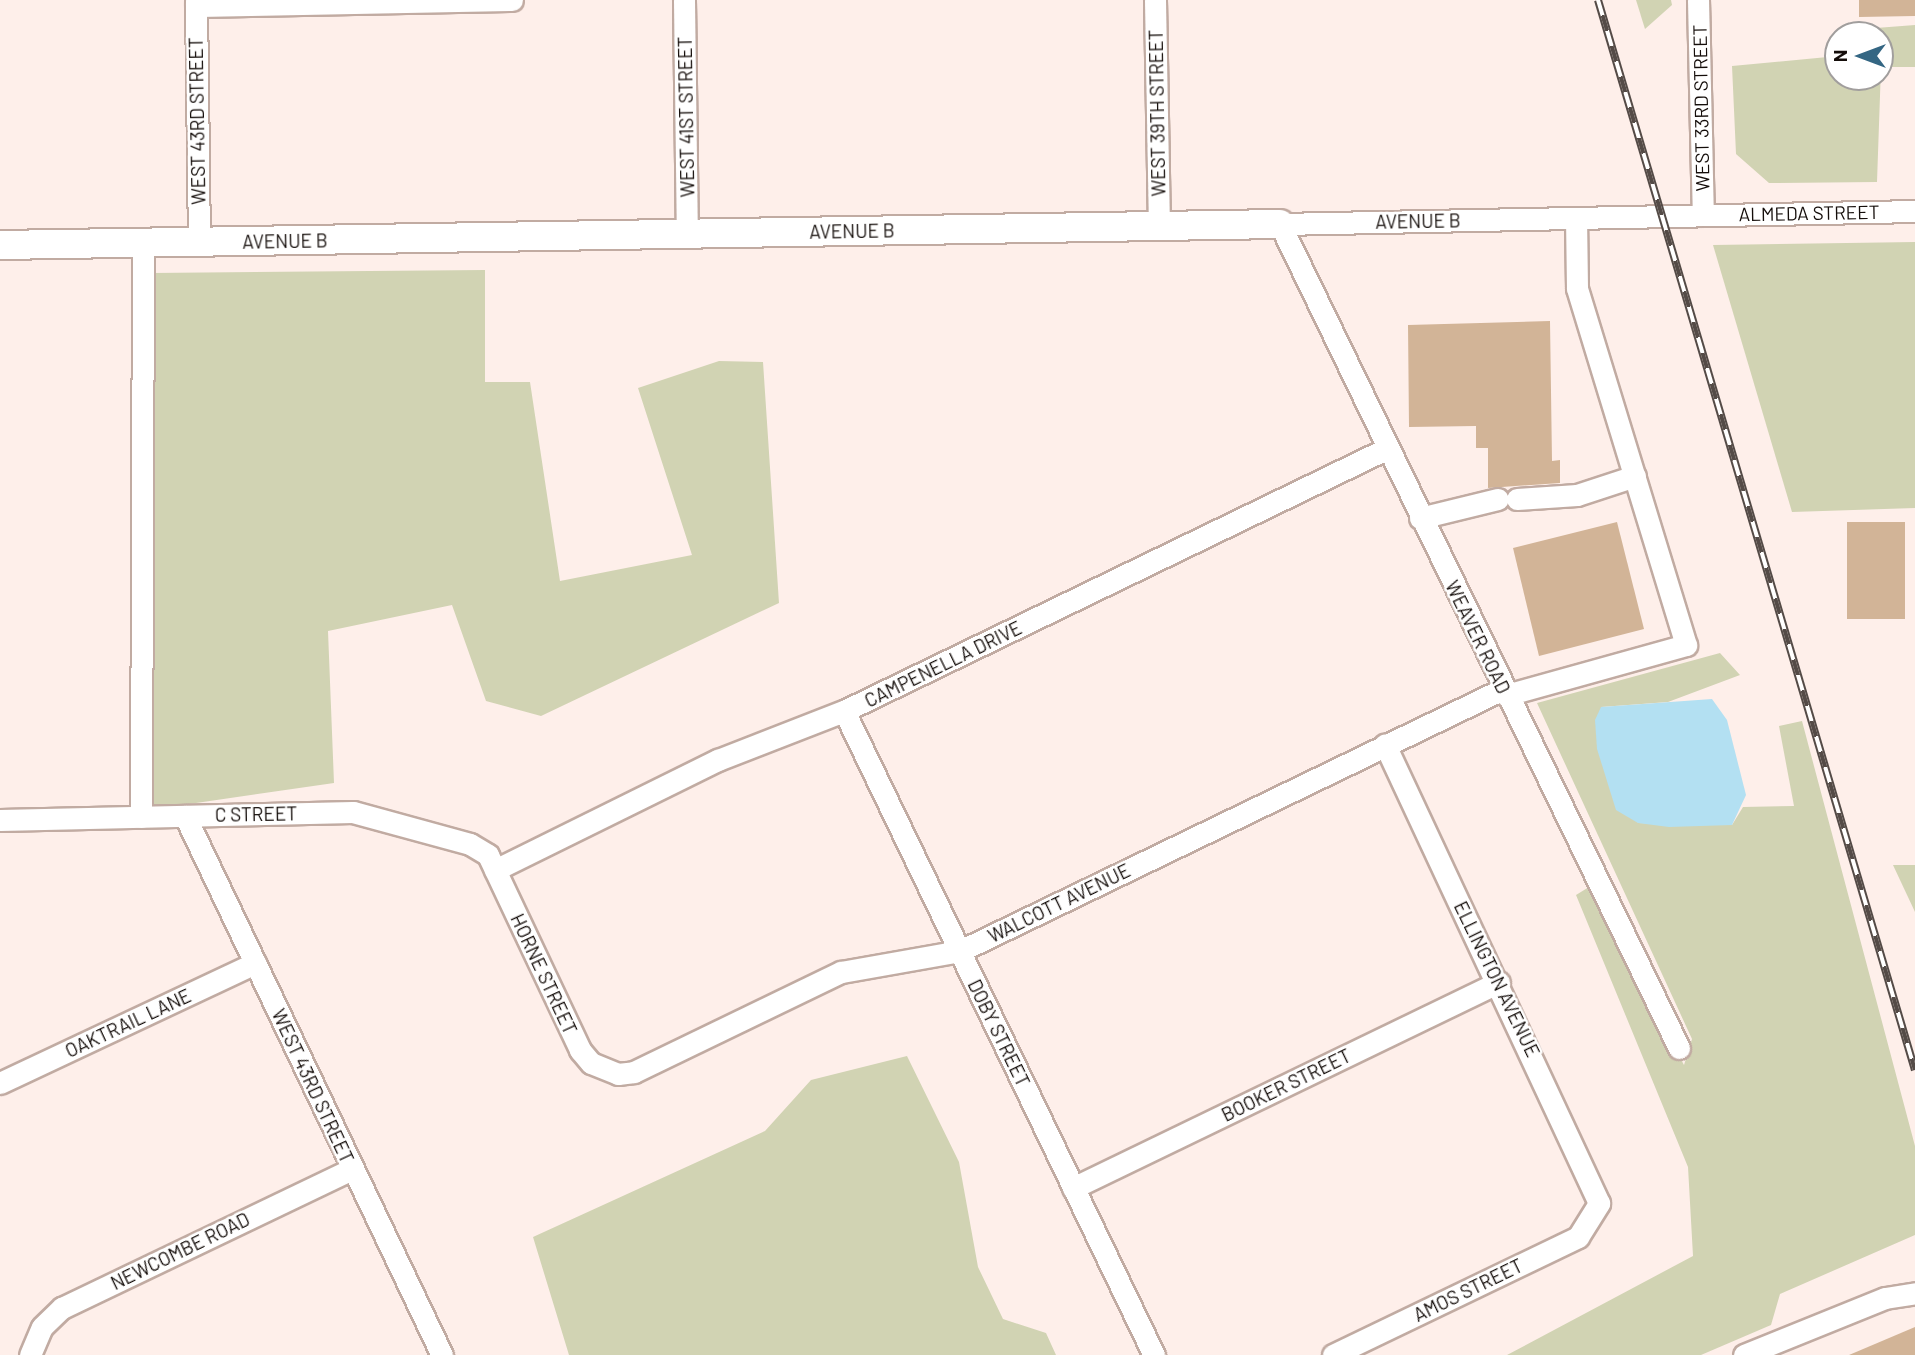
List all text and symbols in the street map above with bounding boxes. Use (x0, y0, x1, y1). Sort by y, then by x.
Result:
north arrow (1824, 21, 1894, 91)
street label: WEST 33RD STREET (1688, 24, 1714, 192)
street label: WEST 39TH STREET (1144, 29, 1170, 197)
street label: WEST 41ST STREET (673, 36, 699, 198)
street label: WEST 43RD STREET (184, 37, 210, 205)
text: N (1828, 50, 1851, 62)
street label: ALMEDA STREET (1738, 200, 1880, 226)
street label: AVENUE B (1375, 209, 1461, 233)
street label: AVENUE B (809, 219, 895, 243)
street label: AVENUE B (242, 229, 328, 253)
street label: WEAVER ROAD (1441, 577, 1515, 697)
street label: CAMPENELLA DRIVE (861, 616, 1025, 712)
street label: C STREET (215, 802, 297, 826)
street label: WALCOTT AVENUE (984, 859, 1134, 947)
street label: ELLINGTON AVENUE (1449, 897, 1545, 1061)
street label: HORNE STREET (506, 910, 582, 1038)
street label: DOBY STREET (963, 976, 1035, 1090)
street label: OAKTRAIL LANE (61, 984, 195, 1062)
street label: WEST 43RD STREET (267, 1005, 359, 1167)
street label: BOOKER STREET (1218, 1044, 1354, 1126)
street label: NEWCOMBE ROAD (107, 1208, 253, 1294)
street label: AMOS STREET (1410, 1254, 1526, 1326)

